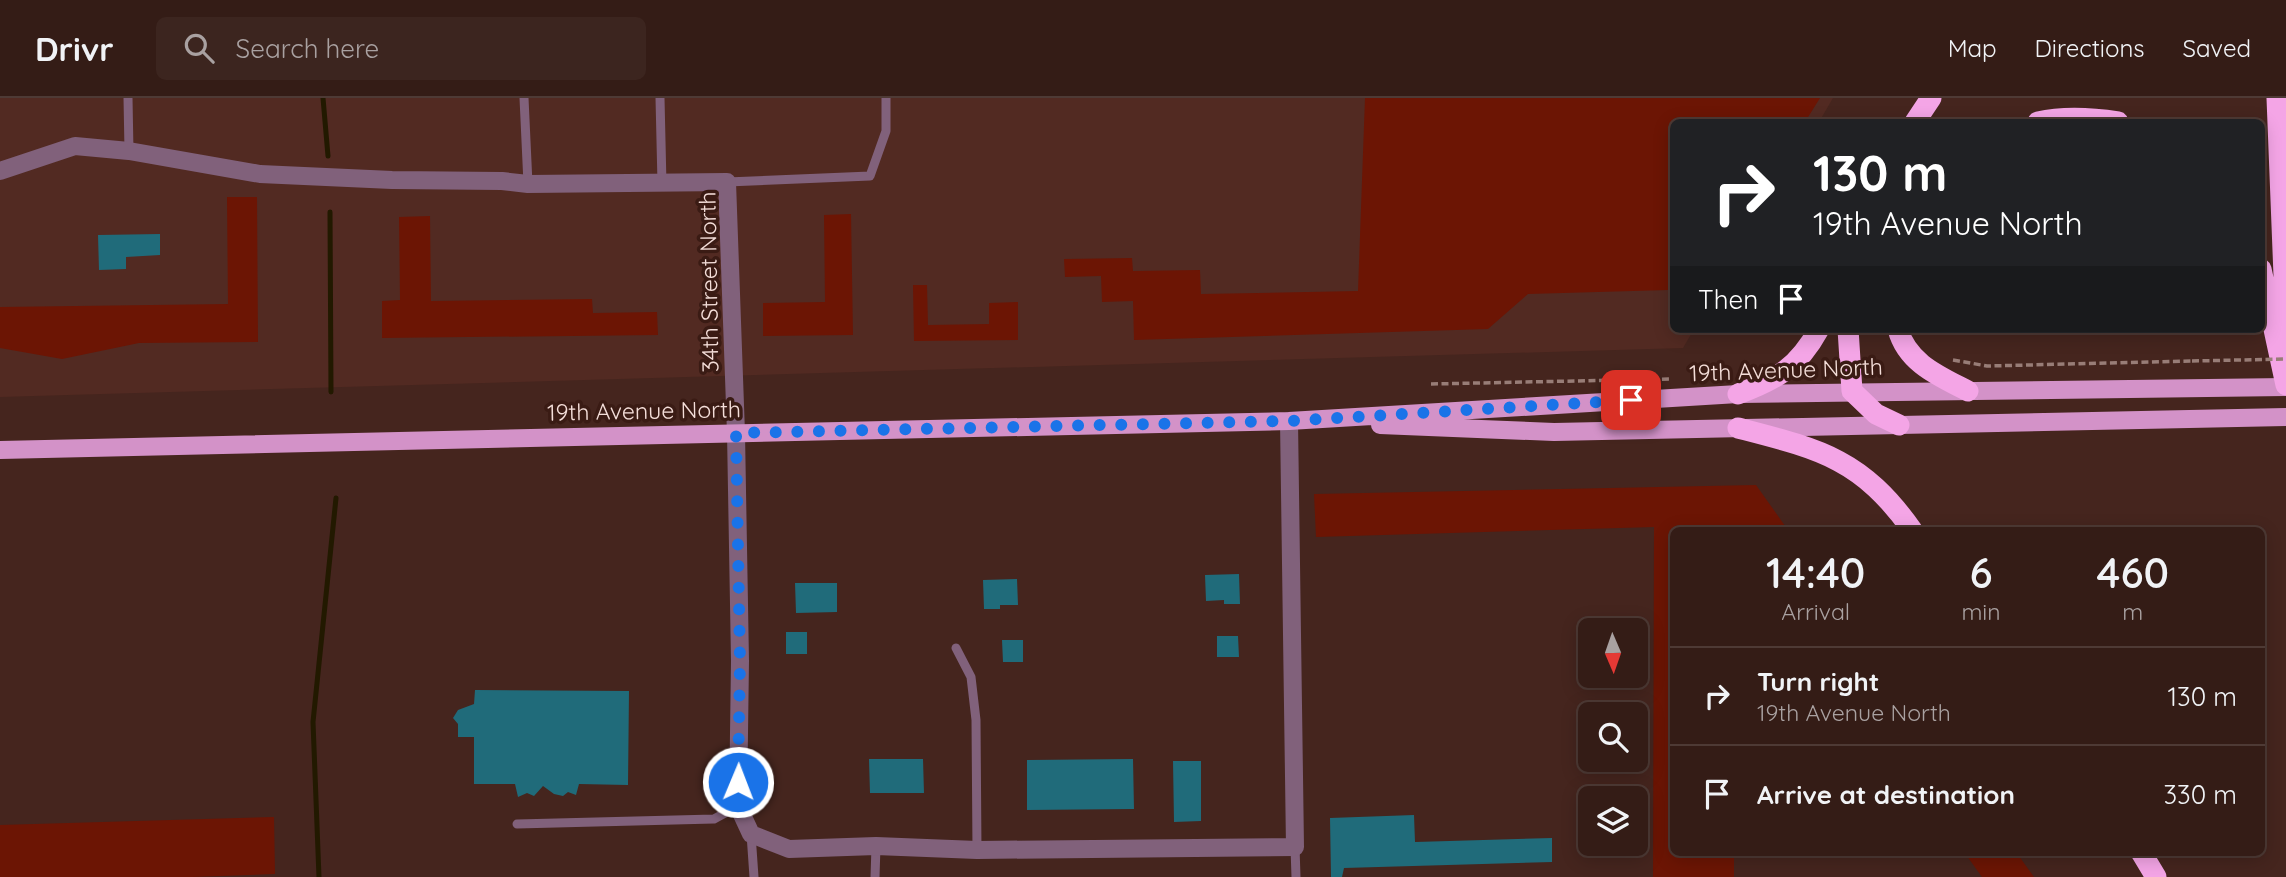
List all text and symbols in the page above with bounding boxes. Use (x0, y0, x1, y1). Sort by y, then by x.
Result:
search box (156, 17, 646, 80)
text: Drivr (35, 28, 114, 69)
icon: search (180, 29, 218, 67)
text: Search here (236, 32, 379, 65)
text: Map (1948, 33, 1997, 63)
text: Directions (2035, 33, 2145, 63)
text: Saved (2183, 33, 2251, 63)
text: 130 m (1813, 142, 1947, 203)
icon: right (1698, 147, 1789, 238)
street label: 34th Street North (692, 191, 725, 373)
text: 19th Avenue North (1813, 203, 2083, 243)
icon: arrive (1772, 280, 1810, 318)
text: Then (1698, 283, 1758, 316)
street label: 19th Avenue North (1689, 352, 1883, 387)
pin (1601, 370, 1661, 430)
icon: arrive (1612, 381, 1650, 419)
street label: 19th Avenue North (547, 394, 741, 427)
text: 14:40 (1766, 546, 1865, 599)
text: 6 (1969, 546, 1992, 599)
text: 460 (2097, 546, 2169, 599)
text: Arrival (1781, 597, 1850, 626)
text: min (1961, 597, 2001, 626)
text: m (2122, 597, 2143, 626)
north arrow (1578, 618, 1648, 688)
map controls (1578, 618, 1648, 856)
text: Turn right (1757, 665, 1879, 698)
icon: right (1698, 677, 1736, 715)
text: 130 m (2167, 680, 2237, 713)
text: 19th Avenue North (1757, 698, 1951, 727)
button: search (1578, 702, 1648, 772)
position arrow (701, 745, 775, 819)
icon: arrive (1698, 775, 1736, 813)
text: Arrive at destination (1757, 778, 2015, 811)
text: 330 m (2163, 778, 2237, 811)
button: layers (1578, 786, 1648, 856)

